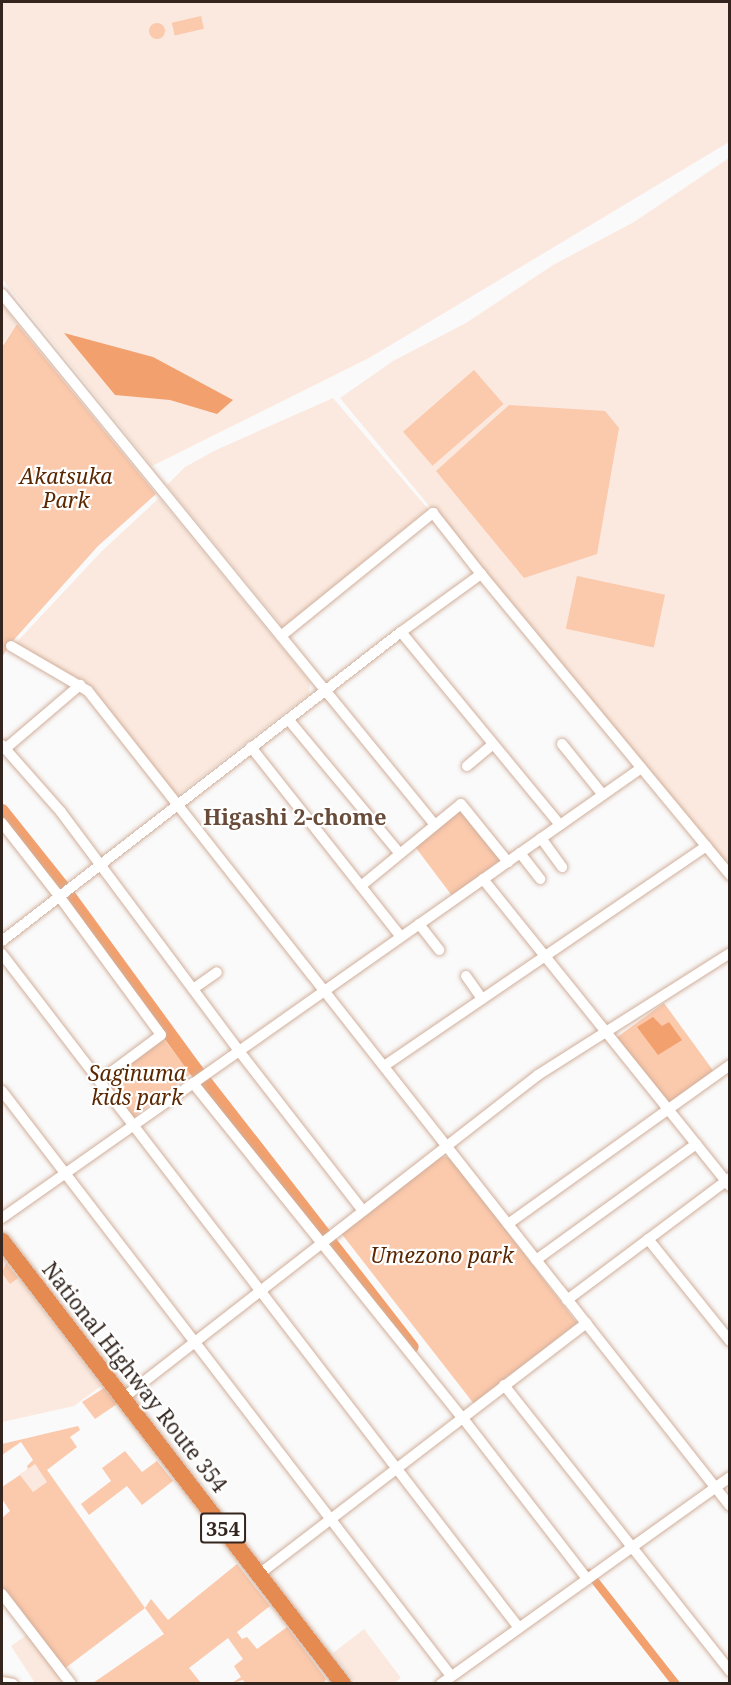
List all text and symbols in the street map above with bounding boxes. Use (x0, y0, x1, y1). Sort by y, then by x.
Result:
park label: Akatsuka Park (19, 463, 113, 513)
district label: Higashi 2-chome (203, 804, 387, 830)
park label: Saginuma kids park (88, 1060, 186, 1110)
park label: Umezono park (370, 1242, 514, 1268)
street label: National Highway Route 354 (37, 1257, 233, 1497)
road number: 354 (199, 1511, 247, 1545)

